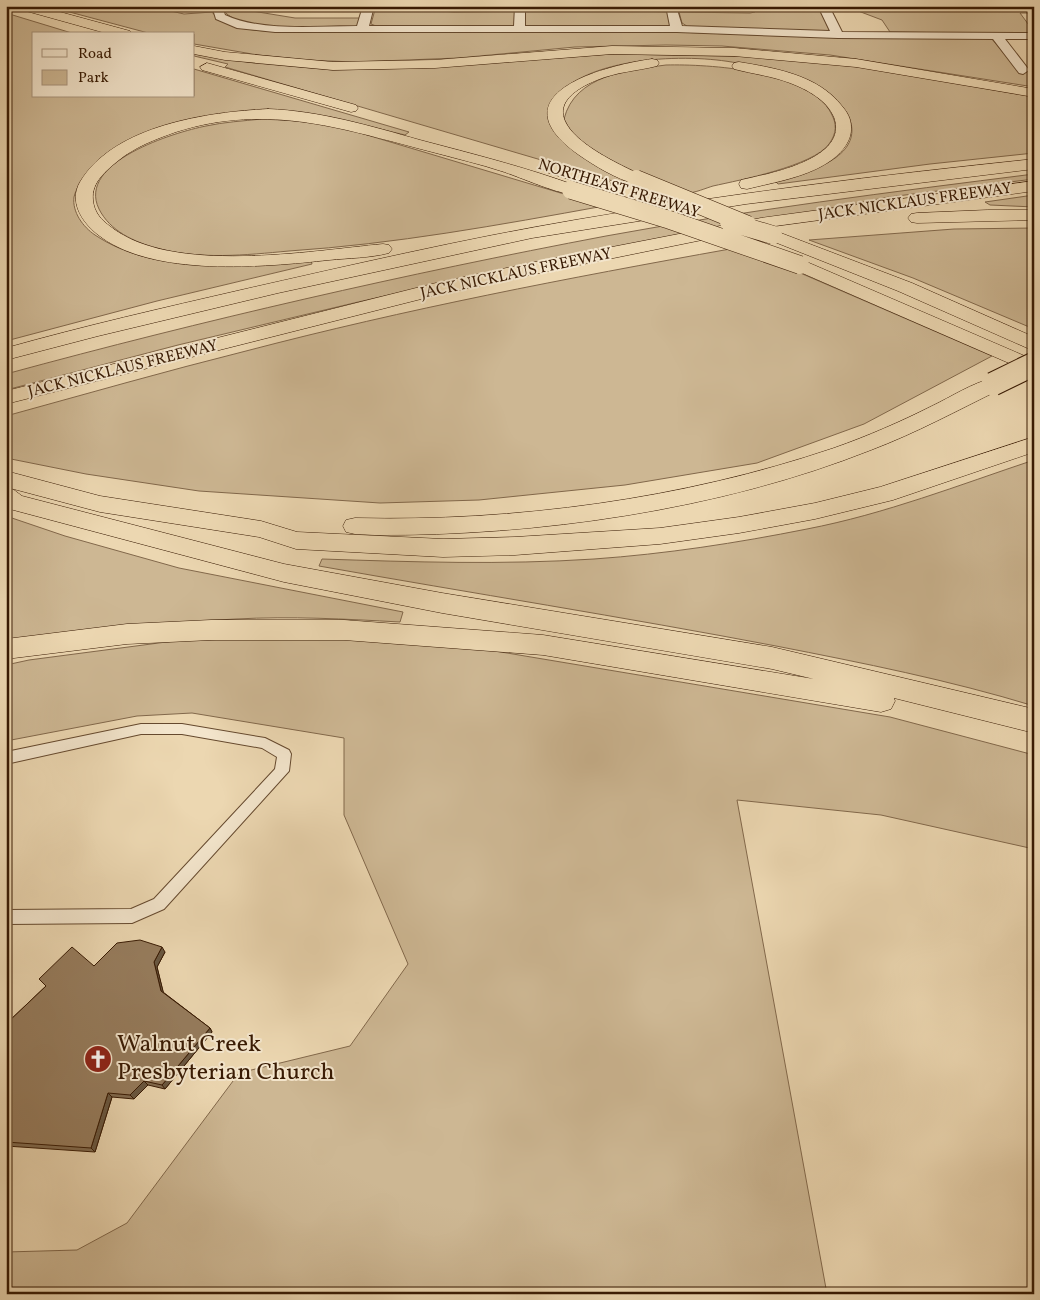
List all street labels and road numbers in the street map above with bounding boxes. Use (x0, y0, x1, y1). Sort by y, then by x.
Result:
street label: NORTHEAST FREEWAY (535, 154, 703, 224)
street label: JACK NICKLAUS FREEWAY (817, 178, 1013, 226)
street label: JACK NICKLAUS FREEWAY (418, 243, 614, 305)
street label: JACK NICKLAUS FREEWAY (26, 335, 220, 403)

